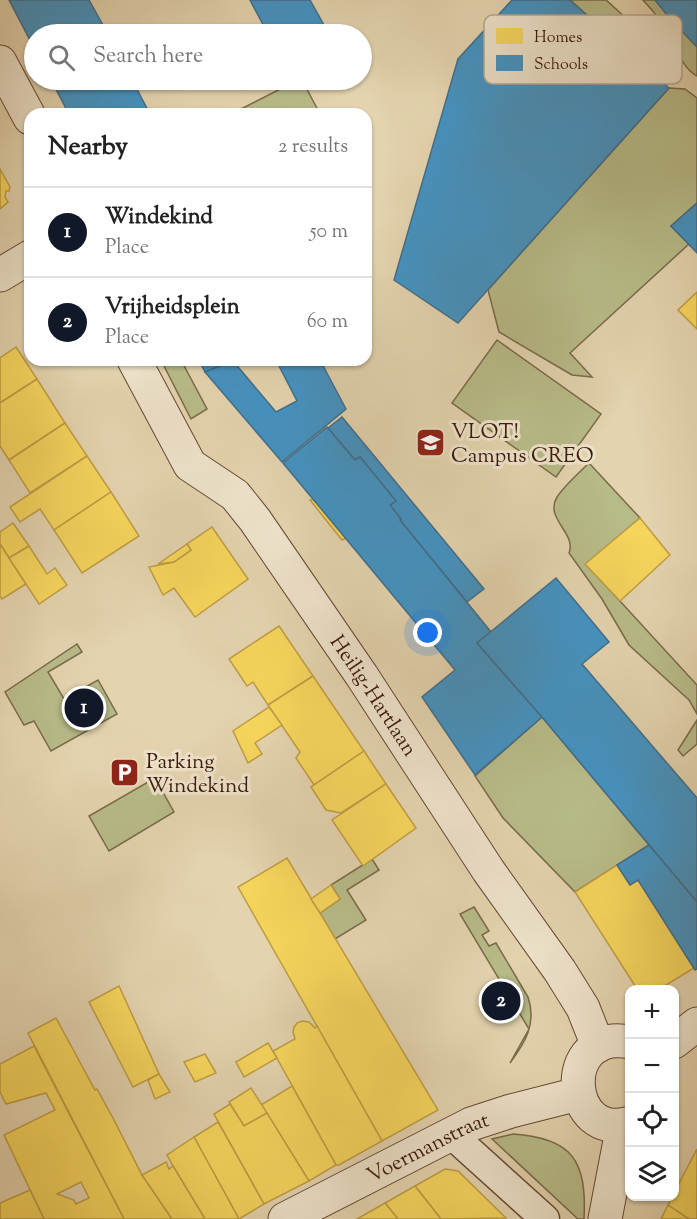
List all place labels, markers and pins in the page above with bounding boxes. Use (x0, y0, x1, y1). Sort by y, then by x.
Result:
place label: VLOT! Campus CREO (451, 418, 594, 472)
school or university icon: VLOT! Campus CREO (414, 427, 446, 459)
pin: 1 (64, 686, 104, 730)
place label: Parking Windekind (146, 748, 249, 802)
parking icon: Parking Windekind (109, 757, 141, 789)
pin: 2 (482, 978, 520, 1024)

